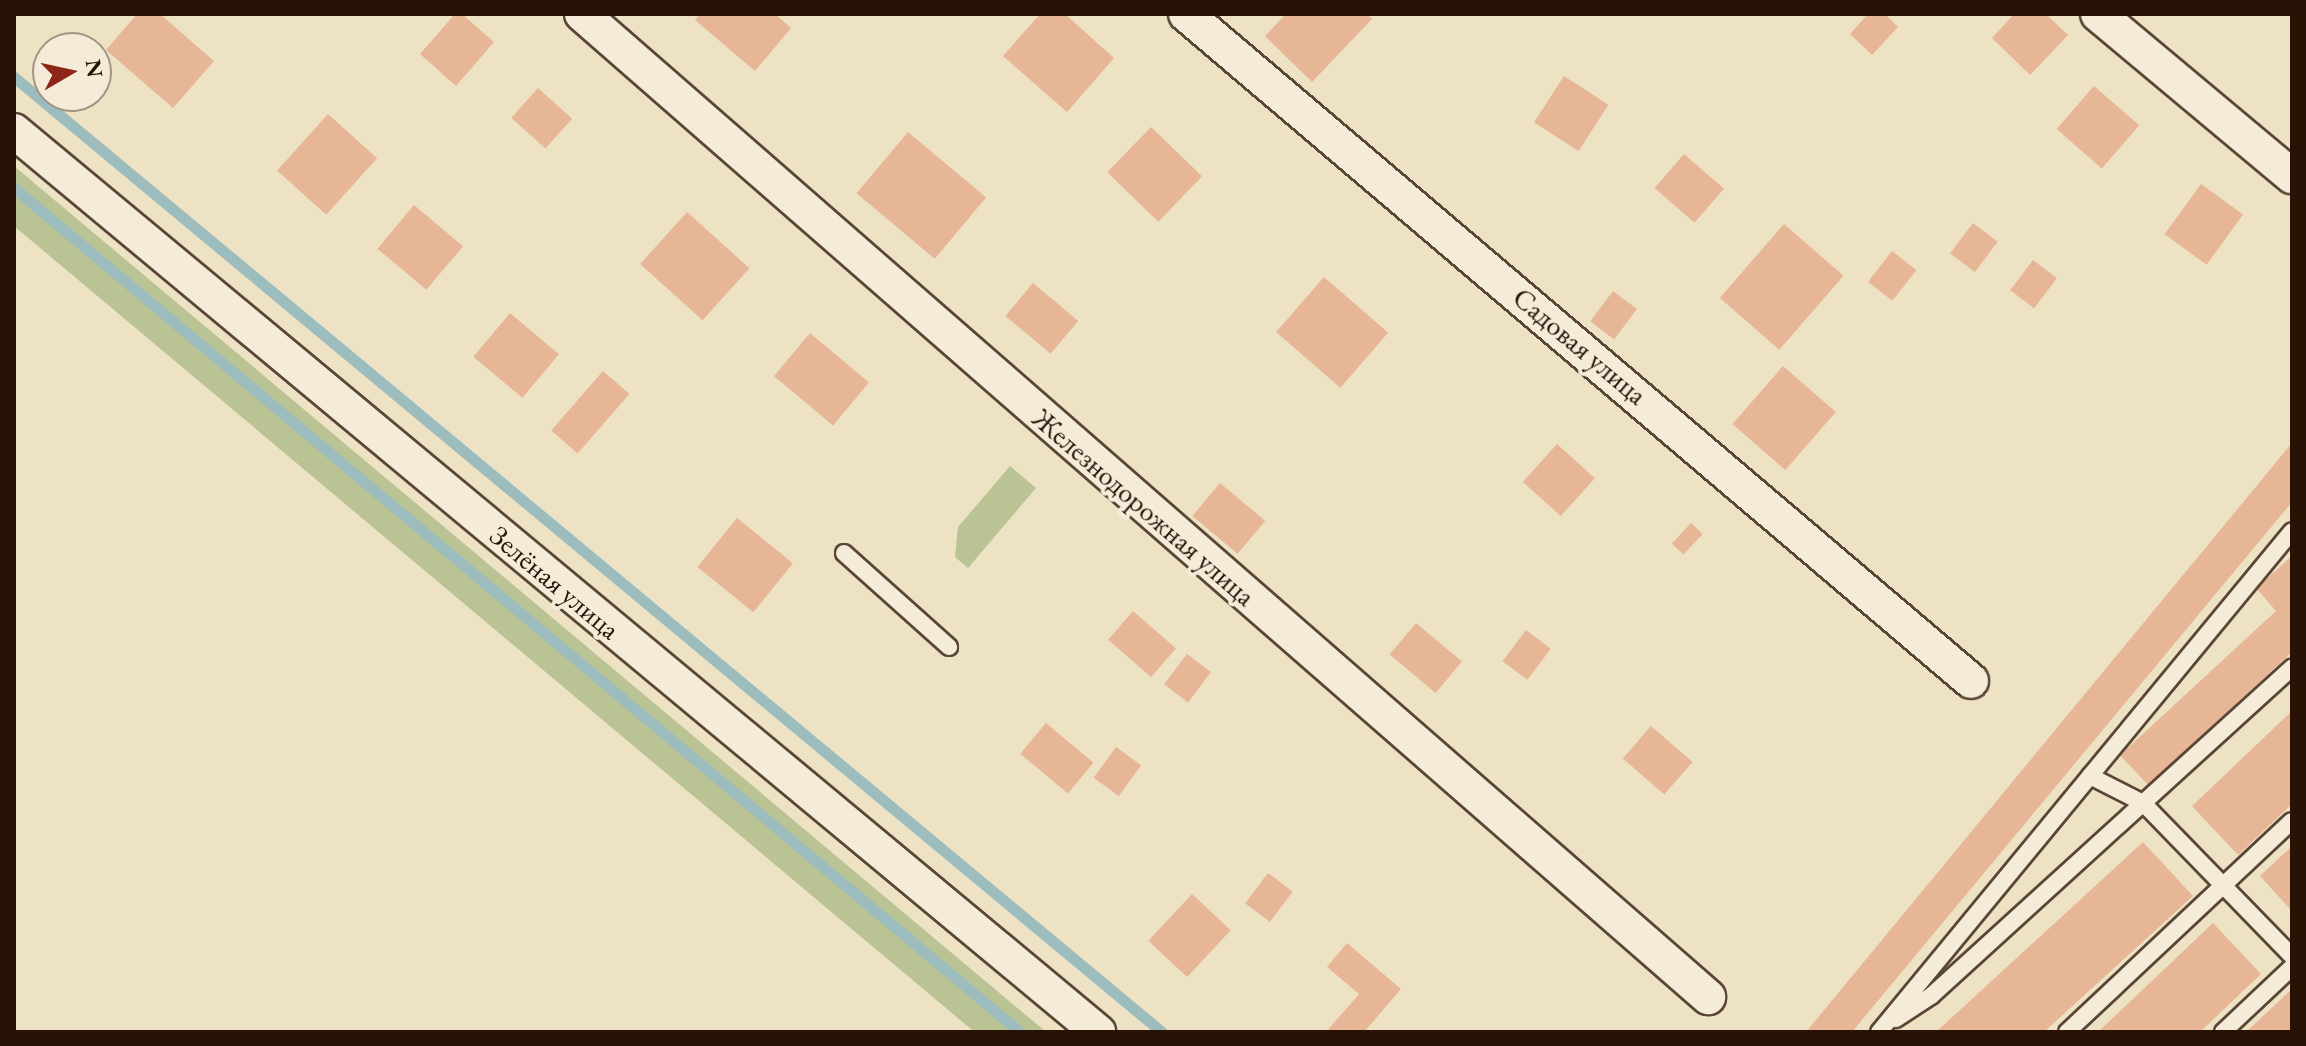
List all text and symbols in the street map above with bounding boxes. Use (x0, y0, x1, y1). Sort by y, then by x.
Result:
north arrow (32, 32, 112, 112)
text: N (79, 57, 110, 80)
street label: Садовая улица (1506, 280, 1654, 412)
street label: Железнодорожная улица (1026, 401, 1262, 613)
street label: Зелёная улица (483, 518, 627, 646)

